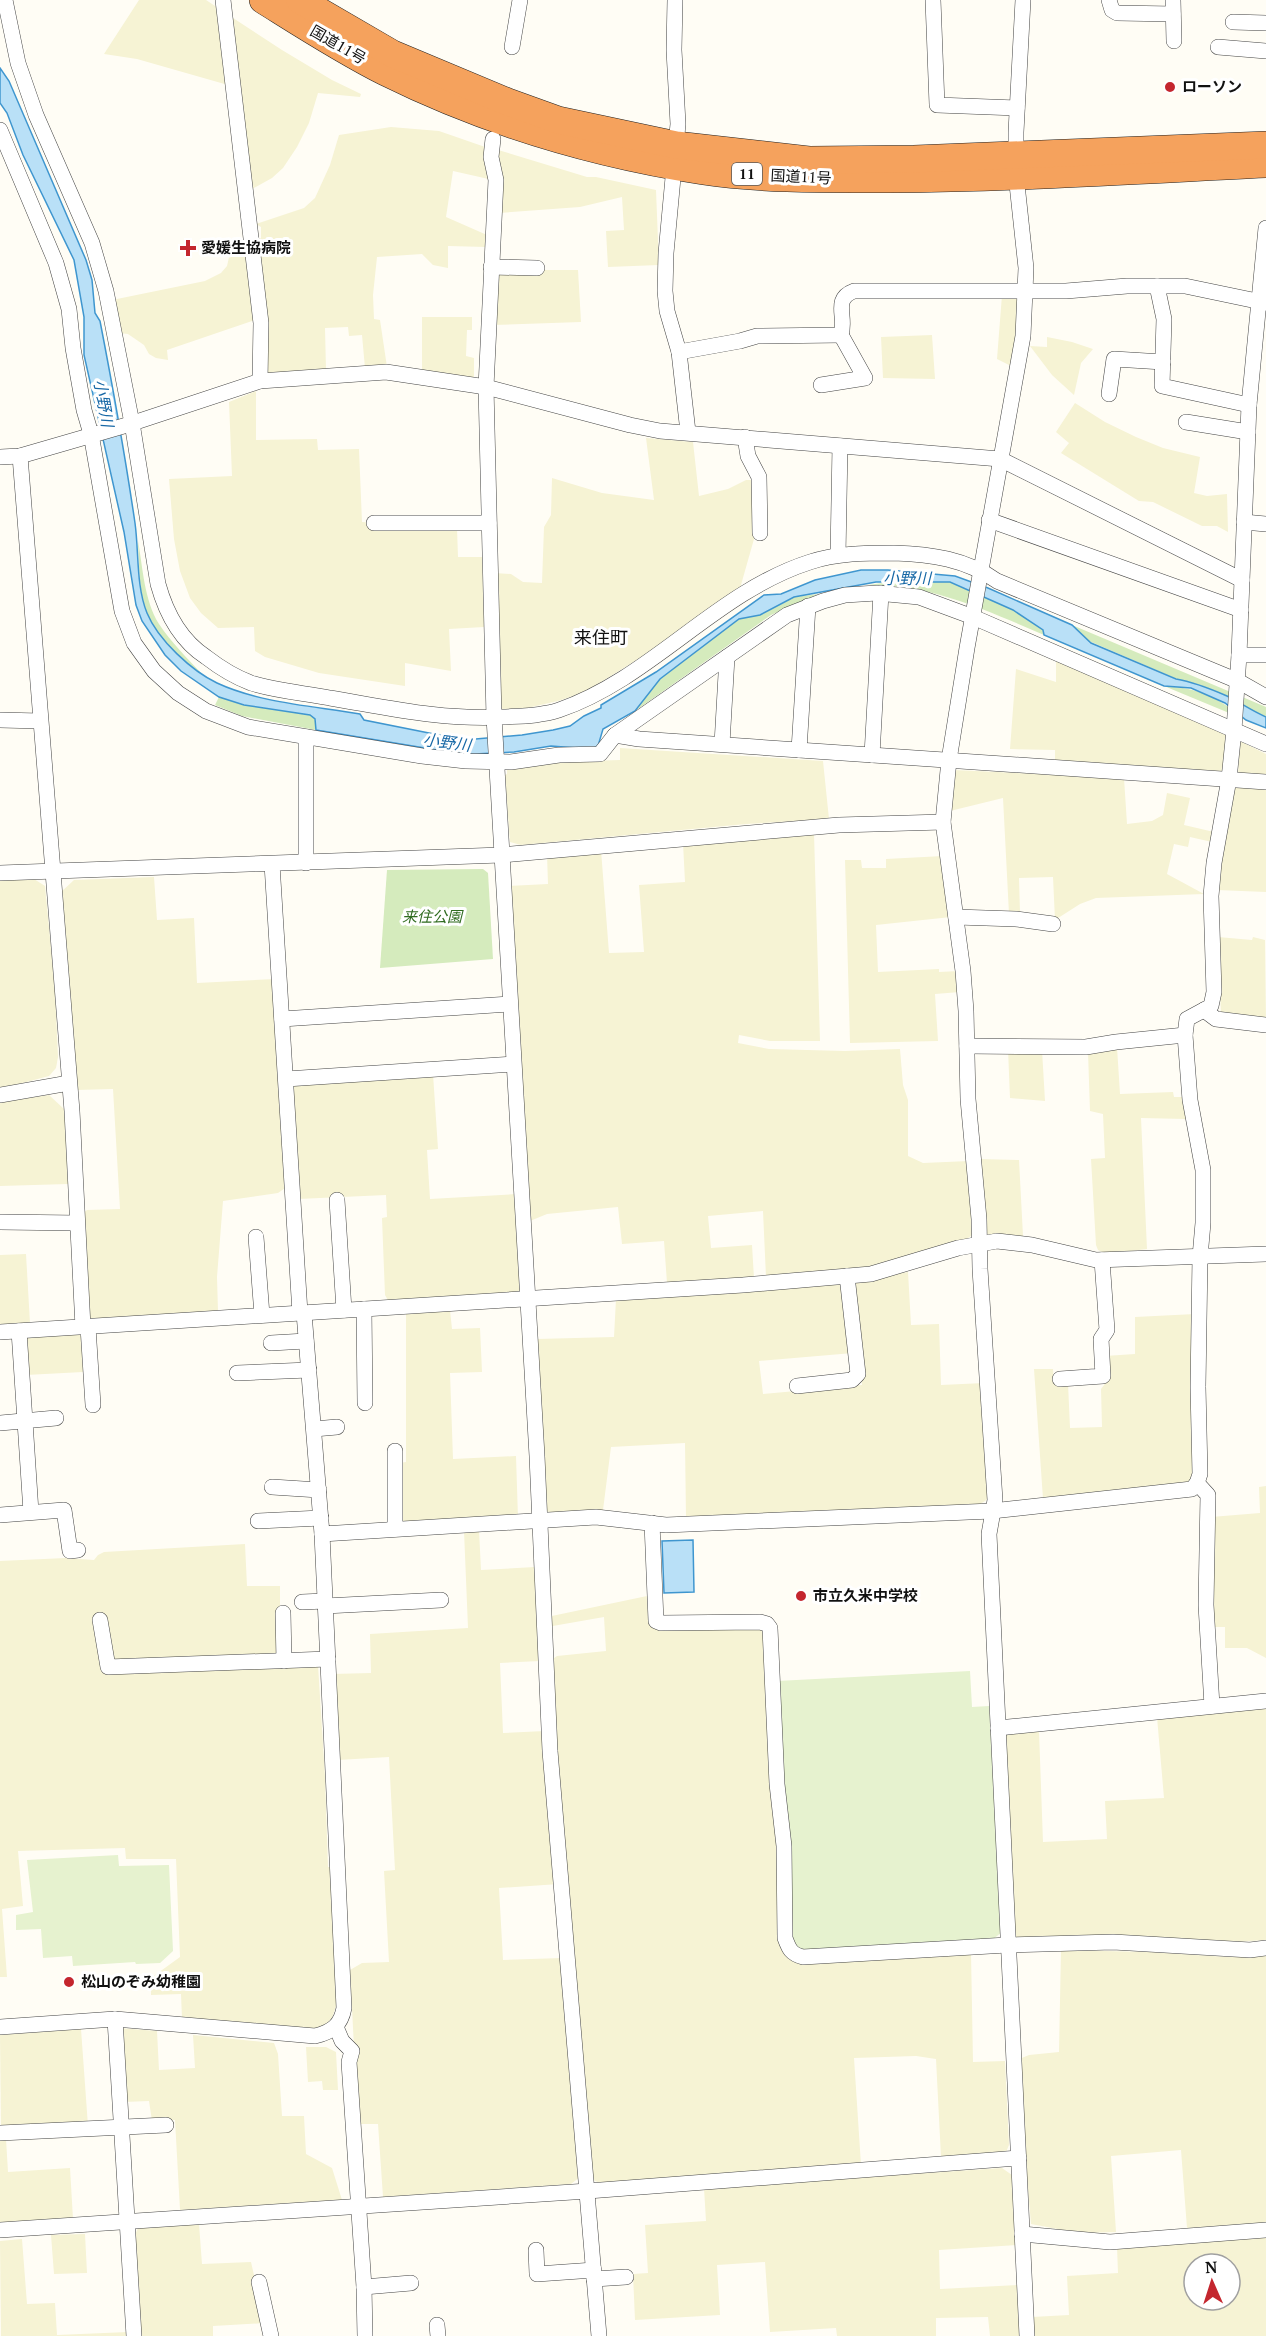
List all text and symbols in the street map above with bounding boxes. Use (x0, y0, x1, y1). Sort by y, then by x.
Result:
street label: 国道11号 (307, 20, 370, 68)
place label: ローソン (1182, 76, 1242, 96)
marker: ローソン (1163, 80, 1177, 94)
road number: 11 (732, 163, 762, 185)
street label: 国道11号 (770, 164, 832, 188)
place label: 愛媛生協病院 (201, 237, 291, 257)
marker: 愛媛生協病院 (179, 239, 197, 257)
water label: 小野川 (89, 377, 119, 431)
water label: 小野川 (883, 567, 933, 589)
district label: 来住町 (574, 625, 628, 649)
water label: 小野川 (422, 728, 474, 756)
park label: 来住公園 (402, 906, 464, 926)
place label: 市立久米中学校 (813, 1585, 918, 1605)
marker: 市立久米中学校 (794, 1589, 808, 1603)
place label: 松山のぞみ幼稚園 (81, 1971, 201, 1991)
marker: 松山のぞみ幼稚園 (62, 1975, 76, 1989)
north arrow (1182, 2252, 1242, 2312)
text: N (1205, 2256, 1218, 2278)

